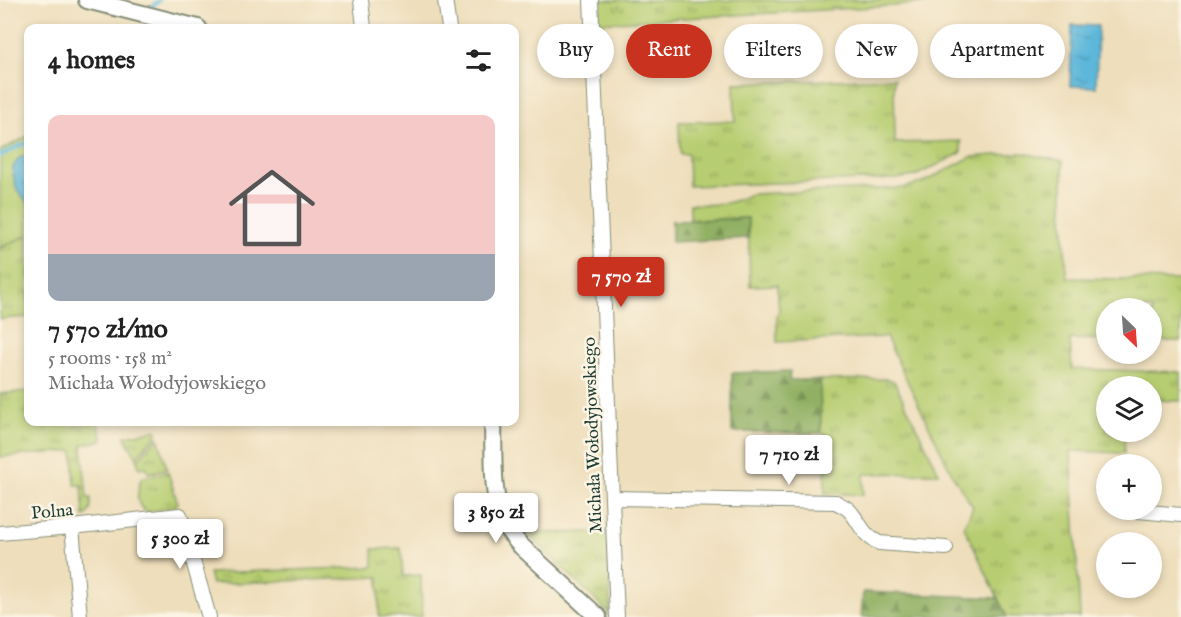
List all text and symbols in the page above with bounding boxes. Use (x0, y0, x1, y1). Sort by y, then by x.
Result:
chip: Buy (537, 24, 614, 78)
chip: Rent (626, 24, 712, 78)
chip: Filters (724, 24, 823, 78)
chip: New (835, 24, 918, 78)
chip: Apartment (930, 24, 1065, 78)
text: 4 homes (48, 44, 135, 77)
icon: filters (462, 44, 495, 77)
icon: home (218, 154, 326, 262)
pin: 7 570 zł (559, 257, 683, 308)
text: 7 570 zł (591, 264, 651, 289)
north arrow (1096, 298, 1162, 364)
map controls (1096, 298, 1162, 598)
text: 7 570 zł/mo (48, 313, 168, 346)
street label: Michała Wołodyjowskiego (579, 336, 608, 533)
text: 5 rooms · 158 m² (48, 346, 172, 371)
text: Michała Wołodyjowskiego (48, 371, 266, 396)
button: layers (1096, 376, 1162, 442)
pin: 7 710 zł (727, 435, 851, 486)
text: 7 710 zł (759, 442, 819, 467)
button: + (1096, 454, 1162, 520)
pin: 3 850 zł (434, 493, 558, 544)
street label: Polna (30, 499, 74, 526)
text: 3 850 zł (468, 500, 524, 525)
pin: 5 300 zł (118, 519, 242, 570)
text: 5 300 zł (151, 526, 209, 551)
button: − (1096, 532, 1162, 598)

